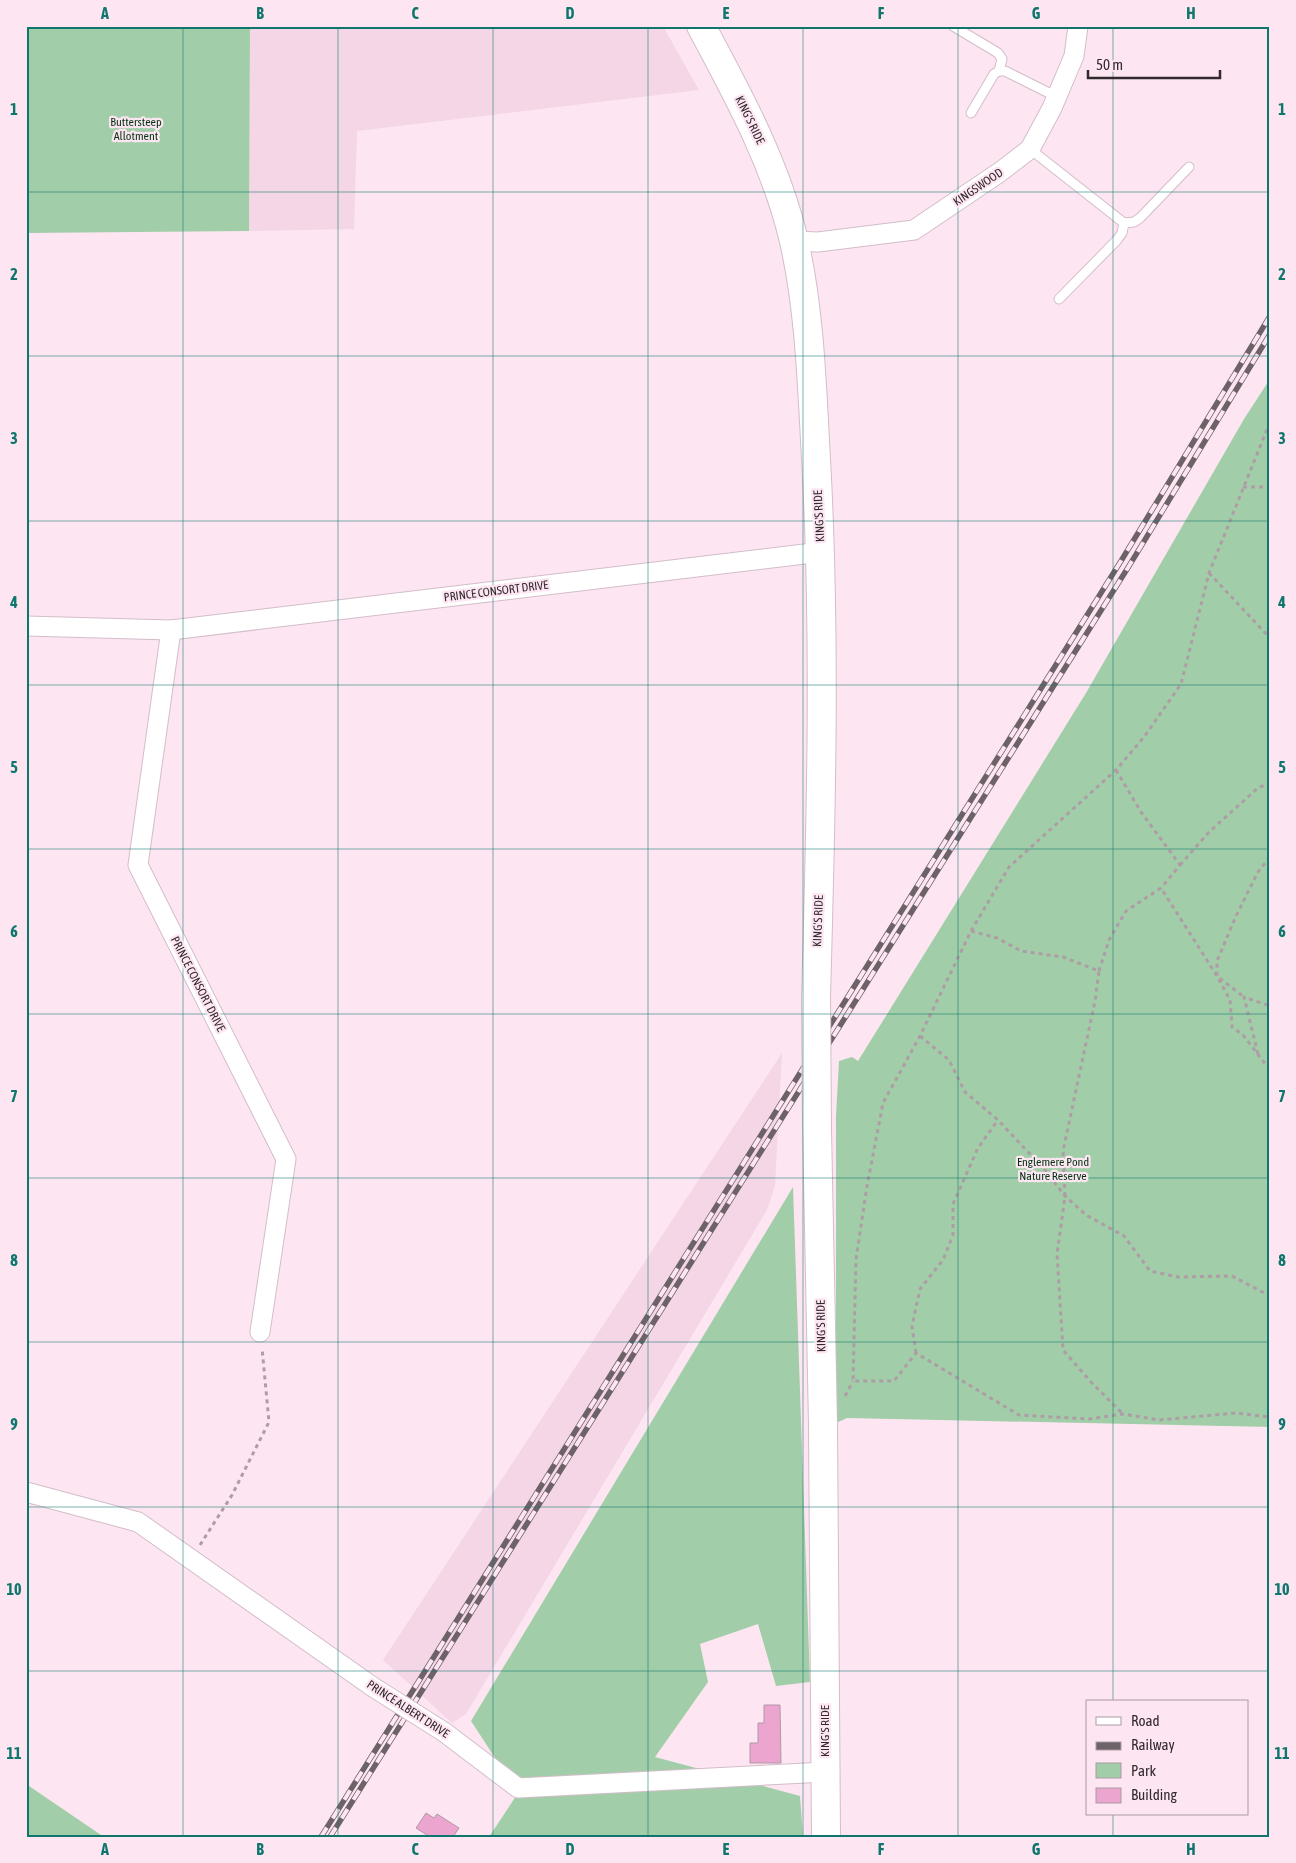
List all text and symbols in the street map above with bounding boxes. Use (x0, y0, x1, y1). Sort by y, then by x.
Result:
text: A (100, 4, 109, 22)
text: B (256, 4, 264, 22)
text: C (411, 4, 419, 22)
text: D (566, 4, 575, 22)
text: E (723, 4, 730, 22)
text: F (878, 4, 885, 22)
text: G (1032, 4, 1041, 22)
text: H (1186, 4, 1196, 22)
scale bar (1088, 48, 1221, 80)
text: 50 m (1096, 56, 1123, 73)
street label: KING'S RIDE (732, 94, 768, 146)
text: 1 (10, 100, 18, 118)
text: 1 (1278, 100, 1286, 118)
park label: Buttersteep Allotment (110, 115, 162, 143)
street label: KINGSWOOD (951, 165, 1006, 209)
text: 2 (10, 265, 18, 283)
text: 2 (1278, 265, 1286, 283)
text: 3 (10, 429, 18, 447)
text: 3 (1278, 429, 1286, 447)
street label: KING'S RIDE (811, 490, 827, 542)
street label: PRINCE CONSORT DRIVE (443, 578, 549, 604)
text: 4 (9, 593, 18, 611)
text: 4 (1277, 593, 1286, 611)
text: 5 (10, 758, 18, 776)
text: 5 (1278, 758, 1286, 776)
street label: KING'S RIDE (810, 895, 826, 947)
text: 6 (10, 922, 18, 940)
text: 6 (1278, 922, 1286, 940)
street label: PRINCE CONSORT DRIVE (168, 934, 228, 1034)
text: 7 (10, 1087, 18, 1105)
text: 7 (1278, 1087, 1286, 1105)
park label: Englemere Pond Nature Reserve (1017, 1155, 1089, 1183)
text: 8 (10, 1251, 18, 1269)
text: 8 (1278, 1251, 1286, 1269)
street label: KING'S RIDE (814, 1300, 828, 1352)
text: 9 (10, 1415, 18, 1433)
text: 9 (1278, 1415, 1286, 1433)
text: 10 (6, 1580, 22, 1598)
text: 10 (1274, 1580, 1290, 1598)
street label: PRINCE ALBERT DRIVE (364, 1677, 452, 1741)
legend (1086, 1700, 1248, 1816)
street label: KING'S RIDE (818, 1705, 832, 1757)
text: Road (1131, 1712, 1160, 1729)
text: Railway (1131, 1736, 1175, 1753)
text: 11 (6, 1744, 22, 1762)
text: 11 (1274, 1744, 1290, 1762)
text: Park (1131, 1762, 1156, 1779)
text: Building (1131, 1786, 1177, 1803)
text: A (100, 1840, 109, 1858)
text: B (256, 1840, 264, 1858)
text: C (411, 1840, 419, 1858)
text: D (566, 1840, 575, 1858)
text: E (723, 1840, 730, 1858)
text: F (878, 1840, 885, 1858)
text: G (1032, 1840, 1041, 1858)
text: H (1186, 1840, 1196, 1858)

